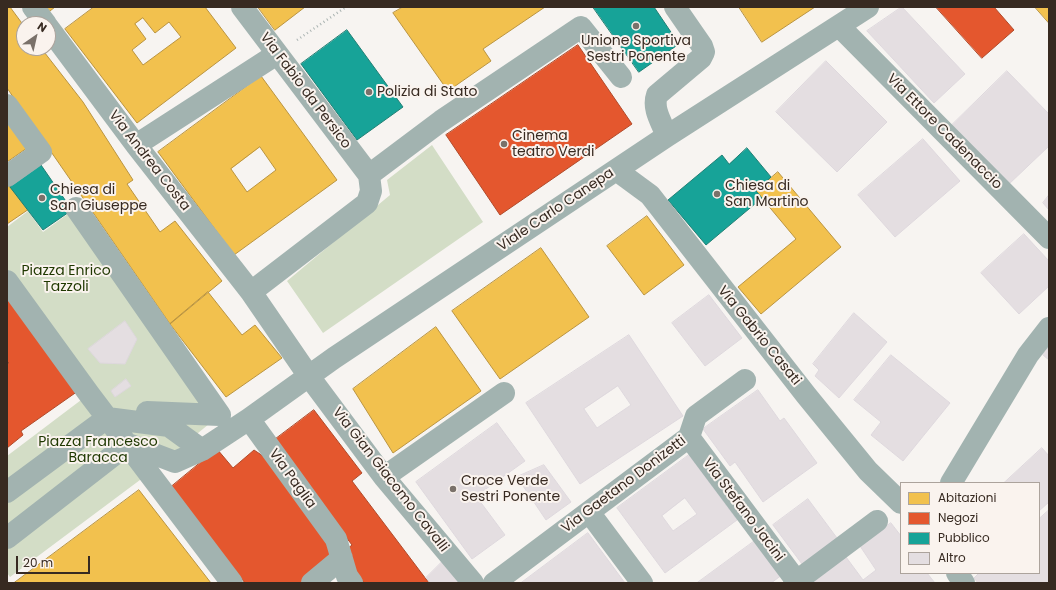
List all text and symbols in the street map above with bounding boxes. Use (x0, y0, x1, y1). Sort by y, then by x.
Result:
north arrow (16, 16, 56, 56)
text: N (34, 18, 50, 36)
marker: Unione Sportiva Sestri Ponente (631, 21, 641, 31)
street label: Via Fabio da Persico (256, 30, 354, 152)
place label: Unione Sportiva Sestri Ponente (581, 33, 691, 66)
street label: Via Ettore Cadenaccio (883, 71, 1005, 193)
place label: Polizia di Stato (377, 84, 477, 100)
marker: Polizia di Stato (364, 87, 374, 97)
street label: Via Andrea Costa (105, 107, 193, 215)
place label: Cinema teatro Verdi (512, 128, 595, 160)
marker: Cinema teatro Verdi (499, 139, 509, 149)
street label: Viale Carlo Canepa (495, 165, 617, 255)
place label: Chiesa di San Martino (725, 178, 809, 210)
place label: Chiesa di San Giuseppe (50, 182, 147, 214)
marker: Chiesa di San Martino (712, 189, 722, 199)
marker: Chiesa di San Giuseppe (37, 193, 47, 203)
park label: Piazza Enrico Tazzoli (21, 263, 111, 296)
street label: Via Gabrio Casati (714, 283, 804, 389)
street label: Via Gian Giacomo Cavalli (328, 404, 452, 556)
street label: Via Gaetano Donizetti (559, 433, 689, 537)
park label: Piazza Francesco Baracca (38, 434, 158, 466)
street label: Via Paglia (265, 446, 319, 512)
street label: Via Stefano Jacini (699, 455, 787, 565)
place label: Croce Verde Sestri Ponente (461, 473, 560, 506)
legend (900, 482, 1040, 574)
marker: Croce Verde Sestri Ponente (448, 484, 458, 494)
text: Abitazioni (938, 489, 996, 506)
text: Negozi (938, 509, 978, 526)
text: Pubblico (938, 529, 990, 546)
scale bar (18, 548, 92, 574)
text: Altro (938, 549, 966, 566)
text: 20 m (23, 554, 53, 571)

